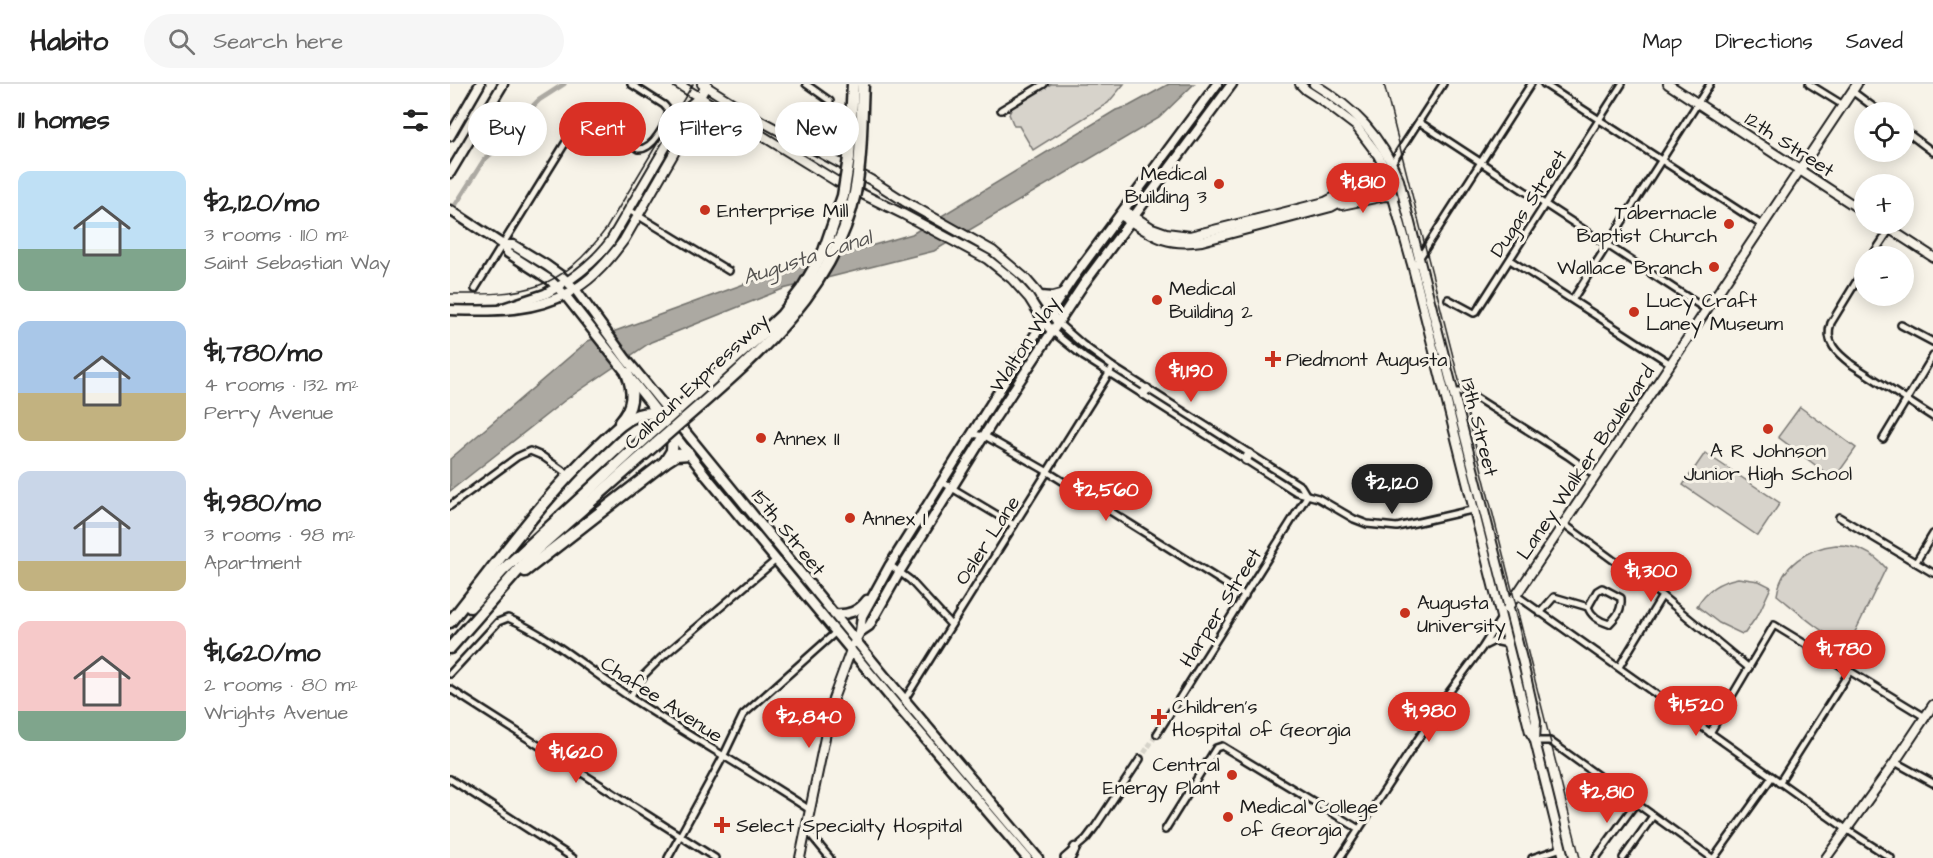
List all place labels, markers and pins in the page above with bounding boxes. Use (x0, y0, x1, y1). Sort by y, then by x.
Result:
place label: Medical Building 3 (1125, 160, 1207, 212)
pin: $1,810 (1314, 163, 1412, 214)
marker: Medical Building 3 (1212, 177, 1226, 191)
place label: Enterprise Mill (717, 197, 849, 225)
place label: Tabernacle Baptist Church (1576, 199, 1717, 250)
marker: Enterprise Mill (698, 203, 712, 217)
marker: Tabernacle Baptist Church (1722, 217, 1736, 231)
place label: Wallace Branch (1557, 254, 1702, 282)
marker: Wallace Branch (1707, 260, 1721, 274)
place label: Medical Building 2 (1169, 275, 1253, 327)
place label: Lucy Craft Laney Museum (1646, 287, 1784, 339)
marker: Medical Building 2 (1150, 293, 1164, 307)
marker: Lucy Craft Laney Museum (1627, 305, 1641, 319)
place label: Piedmont Augusta (1286, 346, 1448, 375)
marker: Piedmont Augusta (1264, 350, 1282, 368)
pin: $1,190 (1142, 352, 1240, 403)
marker: A R Johnson Junior High School (1761, 422, 1775, 436)
place label: Annex II (773, 425, 840, 453)
marker: Annex II (754, 431, 768, 445)
place label: A R Johnson Junior High School (1684, 437, 1852, 489)
pin: $2,120 (1343, 464, 1441, 515)
pin: $2,560 (1057, 471, 1155, 522)
place label: Annex I (862, 505, 926, 533)
marker: Annex I (843, 511, 857, 525)
pin: $1,300 (1602, 552, 1700, 603)
place label: Augusta University (1417, 589, 1506, 641)
marker: Augusta University (1398, 606, 1412, 620)
pin: $1,780 (1795, 630, 1893, 681)
pin: $1,520 (1647, 686, 1745, 737)
pin: $1,980 (1380, 692, 1478, 743)
place label: Children's Hospital of Georgia (1172, 693, 1351, 745)
pin: $2,840 (760, 698, 858, 749)
marker: Children's Hospital of Georgia (1150, 708, 1168, 726)
pin: $1,620 (527, 733, 625, 784)
place label: Central Energy Plant (1103, 751, 1220, 803)
marker: Central Energy Plant (1225, 768, 1239, 782)
pin: $2,810 (1558, 773, 1656, 824)
place label: Medical College of Georgia (1240, 793, 1378, 845)
marker: Medical College of Georgia (1221, 810, 1235, 824)
place label: Select Specialty Hospital (736, 812, 962, 841)
marker: Select Specialty Hospital (713, 816, 731, 834)

